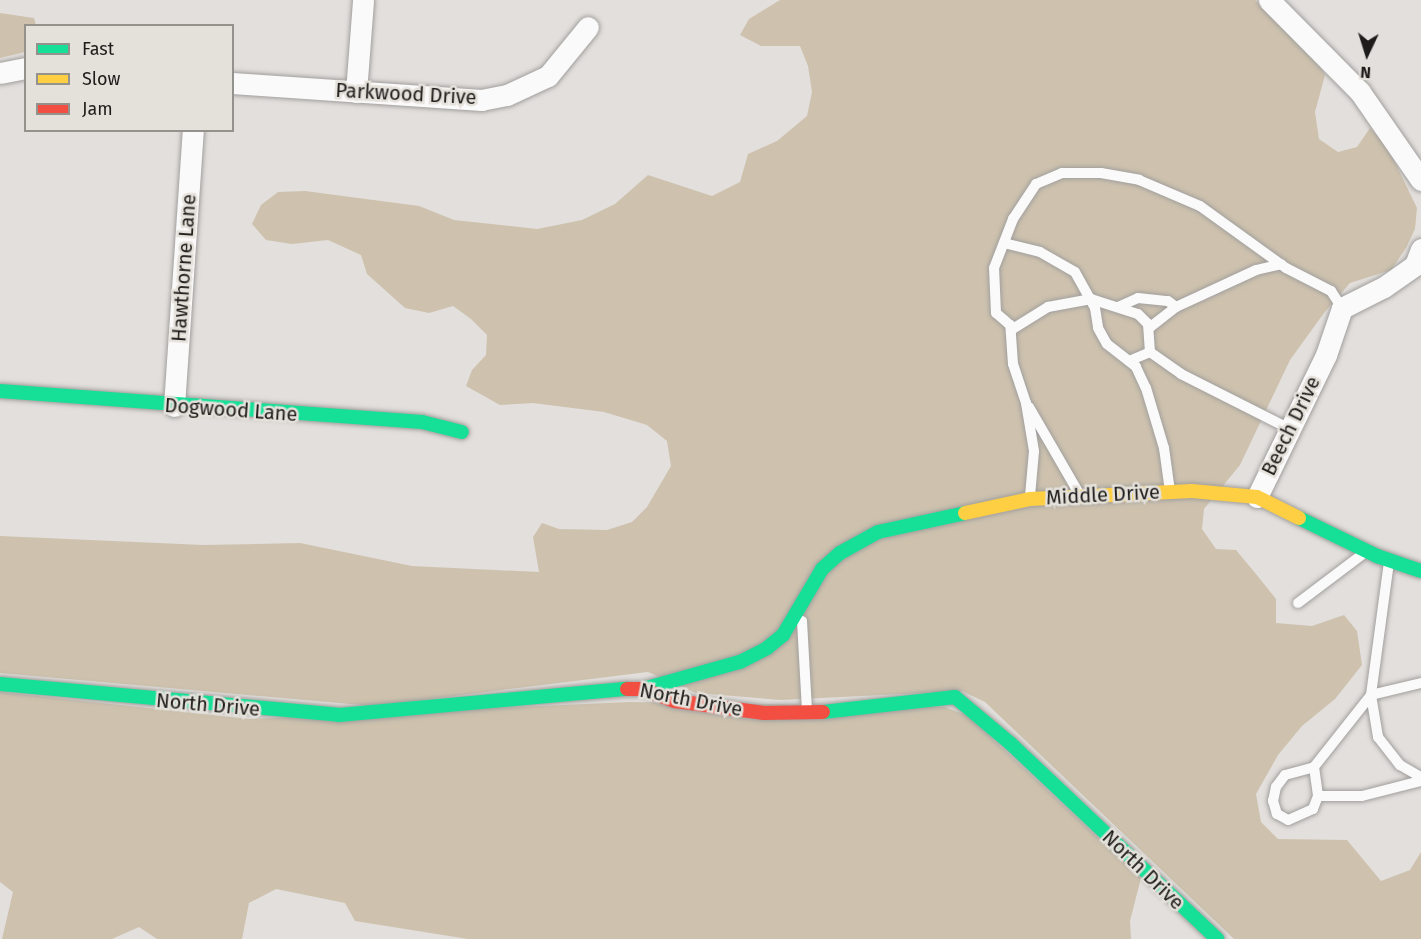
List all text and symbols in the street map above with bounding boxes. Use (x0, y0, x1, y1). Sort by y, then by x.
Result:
legend (24, 24, 234, 132)
north arrow (1337, 24, 1397, 84)
text: Fast (82, 38, 114, 60)
text: N (1360, 63, 1372, 82)
text: Slow (82, 68, 120, 90)
street label: Parkwood Drive (335, 78, 477, 110)
text: Jam (82, 98, 113, 120)
street label: Hawthorne Lane (167, 193, 201, 343)
street label: Beech Drive (1257, 372, 1325, 480)
street label: Dogwood Lane (164, 393, 298, 427)
street label: Middle Drive (1045, 480, 1161, 510)
street label: North Drive (638, 678, 744, 722)
street label: North Drive (155, 689, 261, 721)
street label: North Drive (1097, 825, 1189, 915)

